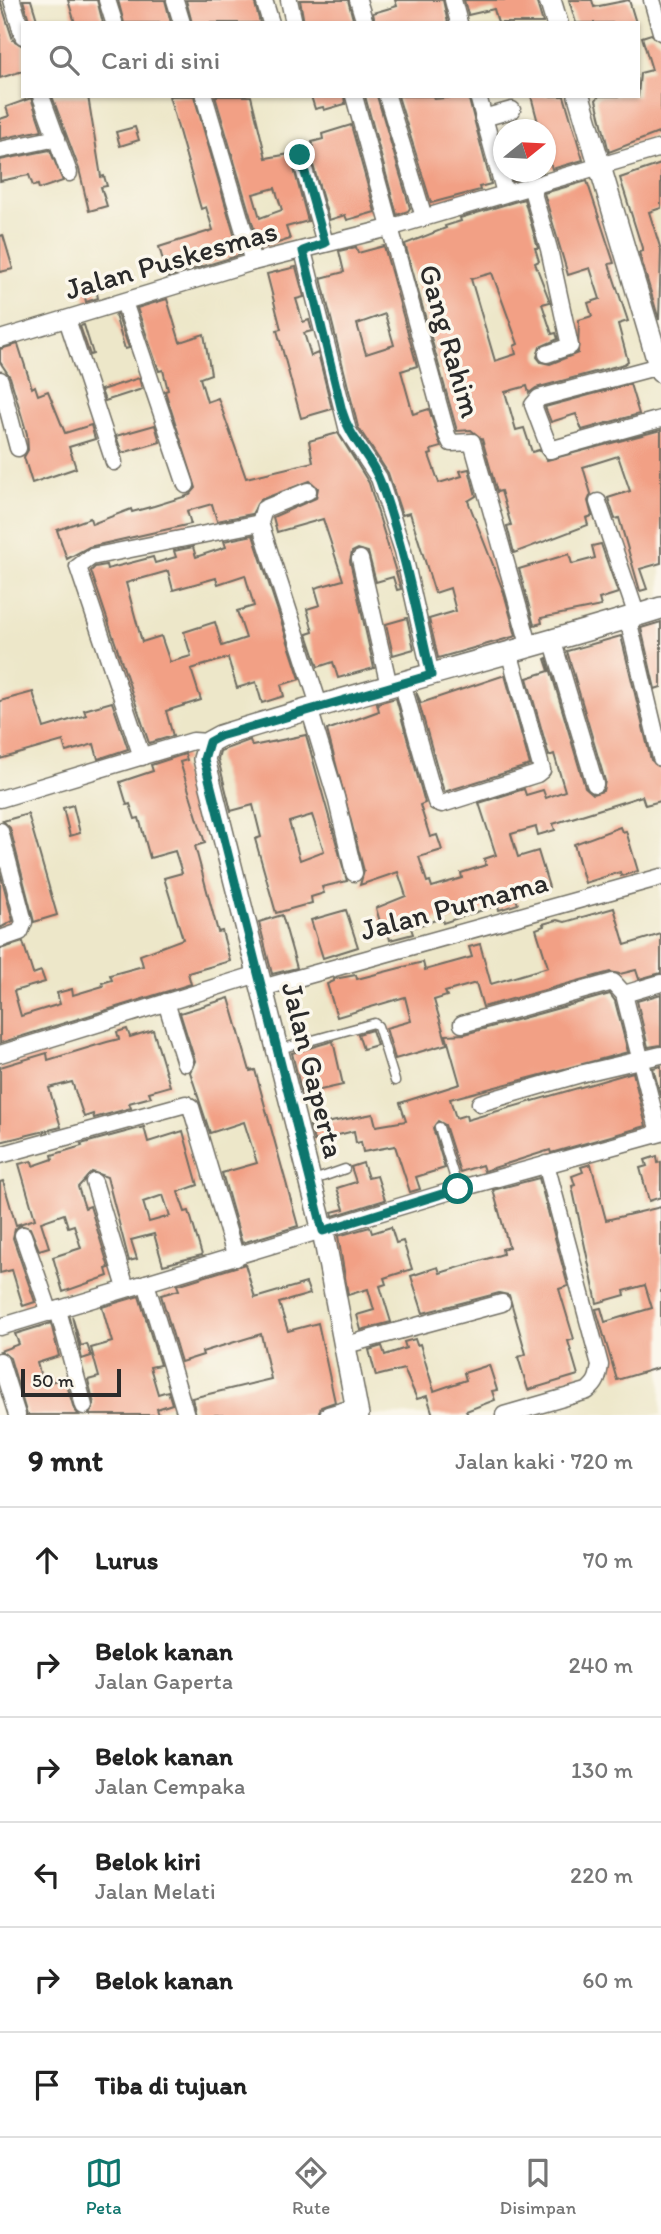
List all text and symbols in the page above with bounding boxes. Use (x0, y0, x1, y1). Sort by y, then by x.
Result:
search box (21, 21, 640, 98)
icon: search (45, 41, 83, 79)
text: Cari di sini (101, 44, 220, 76)
north arrow (493, 119, 556, 182)
route end (284, 139, 315, 170)
street label: Jalan Puskesmas (60, 212, 281, 308)
street label: Gang Rahim (411, 260, 490, 422)
street label: Jalan Purnama (356, 863, 552, 948)
street label: Jalan Gaperta (274, 978, 353, 1162)
route start (442, 1173, 473, 1204)
scale bar (21, 1366, 121, 1398)
text: 50 m (32, 1369, 74, 1392)
text: 9 mnt (28, 1442, 103, 1479)
text: Jalan kaki · 720 m (455, 1447, 633, 1475)
icon: ahead (28, 1541, 66, 1579)
text: Lurus (95, 1544, 158, 1576)
text: 70 m (583, 1546, 633, 1574)
text: Belok kanan (95, 1635, 233, 1667)
icon: right (28, 1646, 66, 1684)
text: 240 m (568, 1651, 633, 1679)
text: Jalan Gaperta (95, 1667, 233, 1695)
text: Belok kanan (95, 1740, 233, 1772)
icon: right (28, 1751, 66, 1789)
text: 130 m (571, 1756, 633, 1784)
text: Jalan Cempaka (95, 1772, 245, 1800)
text: Belok kiri (95, 1845, 201, 1877)
icon: left (28, 1856, 66, 1894)
text: 220 m (570, 1861, 633, 1889)
text: Jalan Melati (95, 1877, 216, 1905)
icon: right (28, 1961, 66, 1999)
text: Belok kanan (95, 1964, 233, 1996)
text: 60 m (582, 1966, 633, 1994)
icon: arrive (28, 2066, 66, 2104)
text: Tiba di tujuan (95, 2069, 247, 2101)
tab: Peta (85, 2154, 123, 2219)
tab: Rute (292, 2154, 330, 2219)
tab: Disimpan (500, 2154, 576, 2219)

